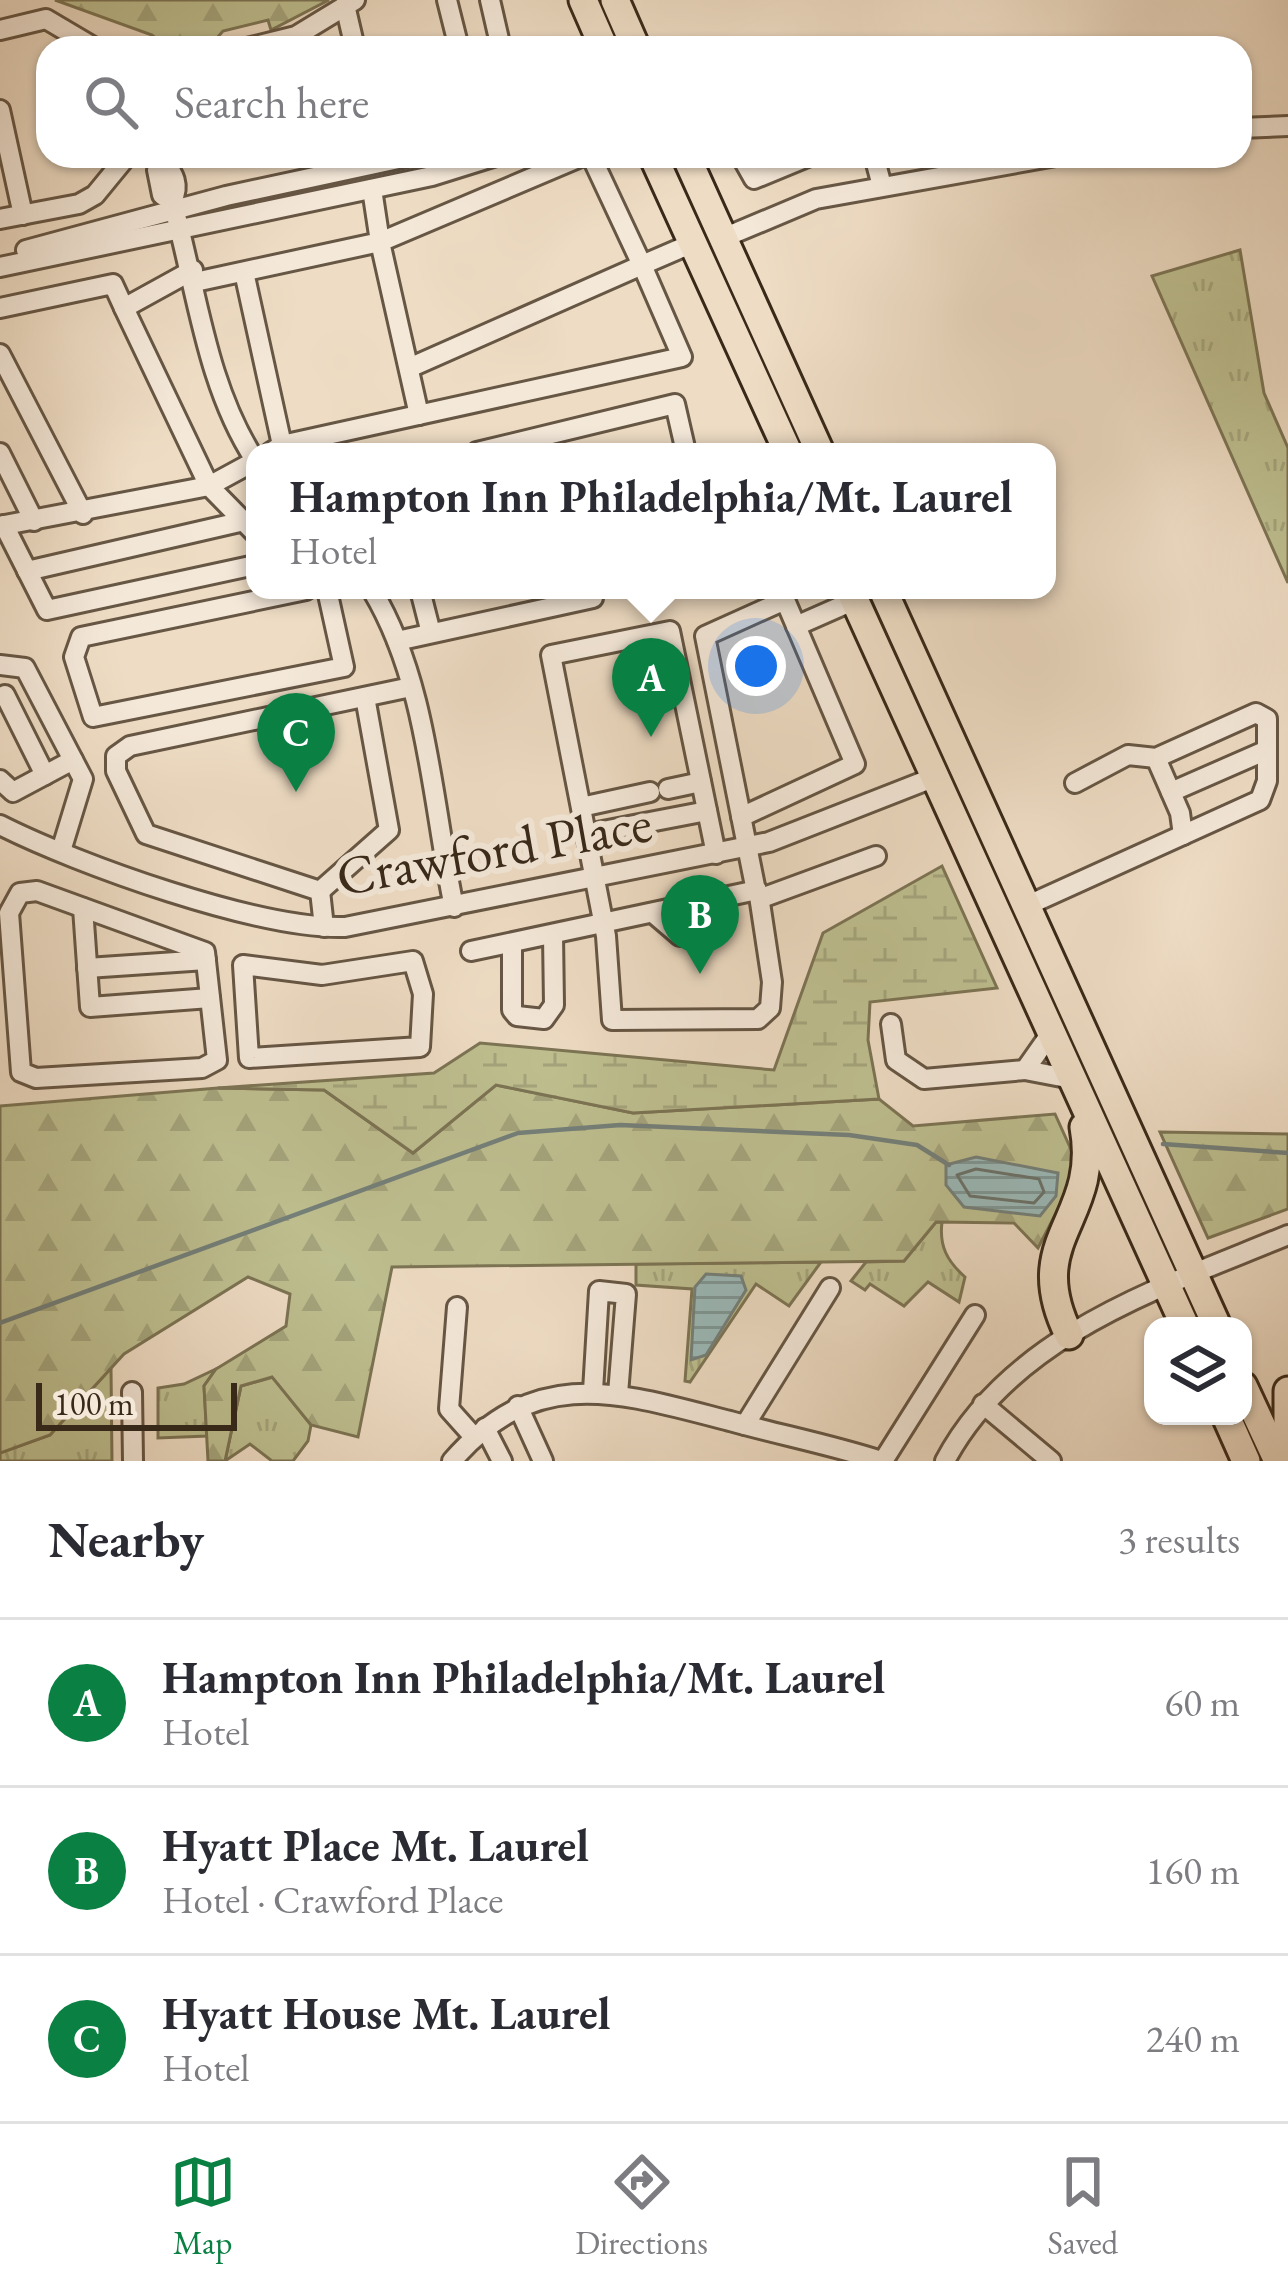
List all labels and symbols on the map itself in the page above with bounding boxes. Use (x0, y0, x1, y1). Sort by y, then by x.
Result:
your location (726, 636, 786, 696)
pin: A (612, 638, 690, 737)
pin: C (257, 693, 335, 792)
street label: Crawford Place (331, 787, 657, 911)
pin: B (661, 875, 739, 974)
scale bar (36, 1377, 237, 1430)

